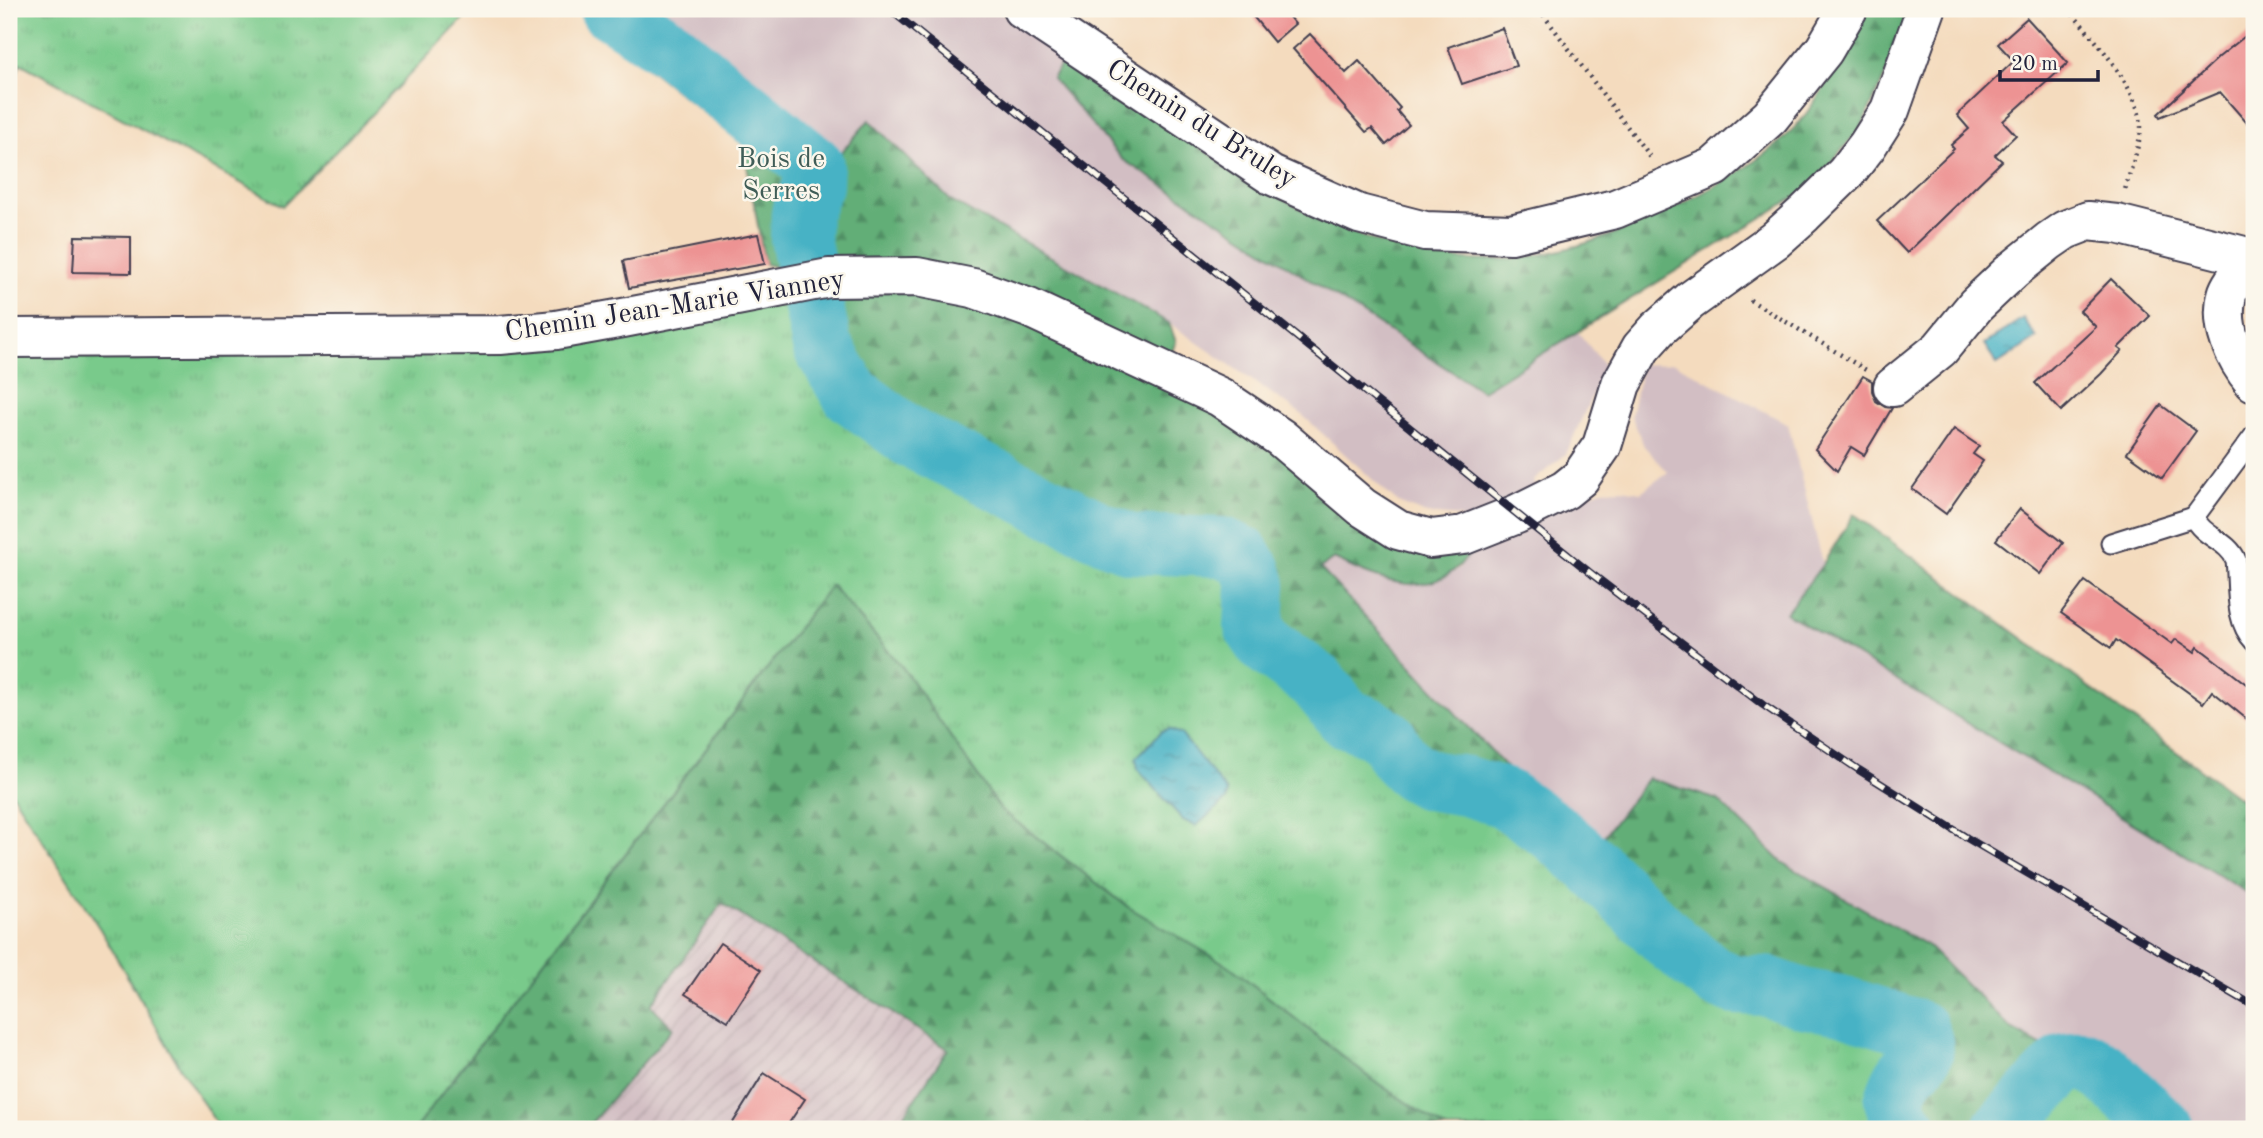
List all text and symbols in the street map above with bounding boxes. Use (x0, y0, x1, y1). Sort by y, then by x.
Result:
scale bar (2000, 38, 2098, 82)
text: 20 m (2011, 54, 2058, 75)
street label: Chemin du Bruley (1101, 55, 1301, 195)
park label: Bois de Serres (737, 146, 825, 206)
street label: Chemin Jean-Marie Vianney (503, 266, 847, 348)

